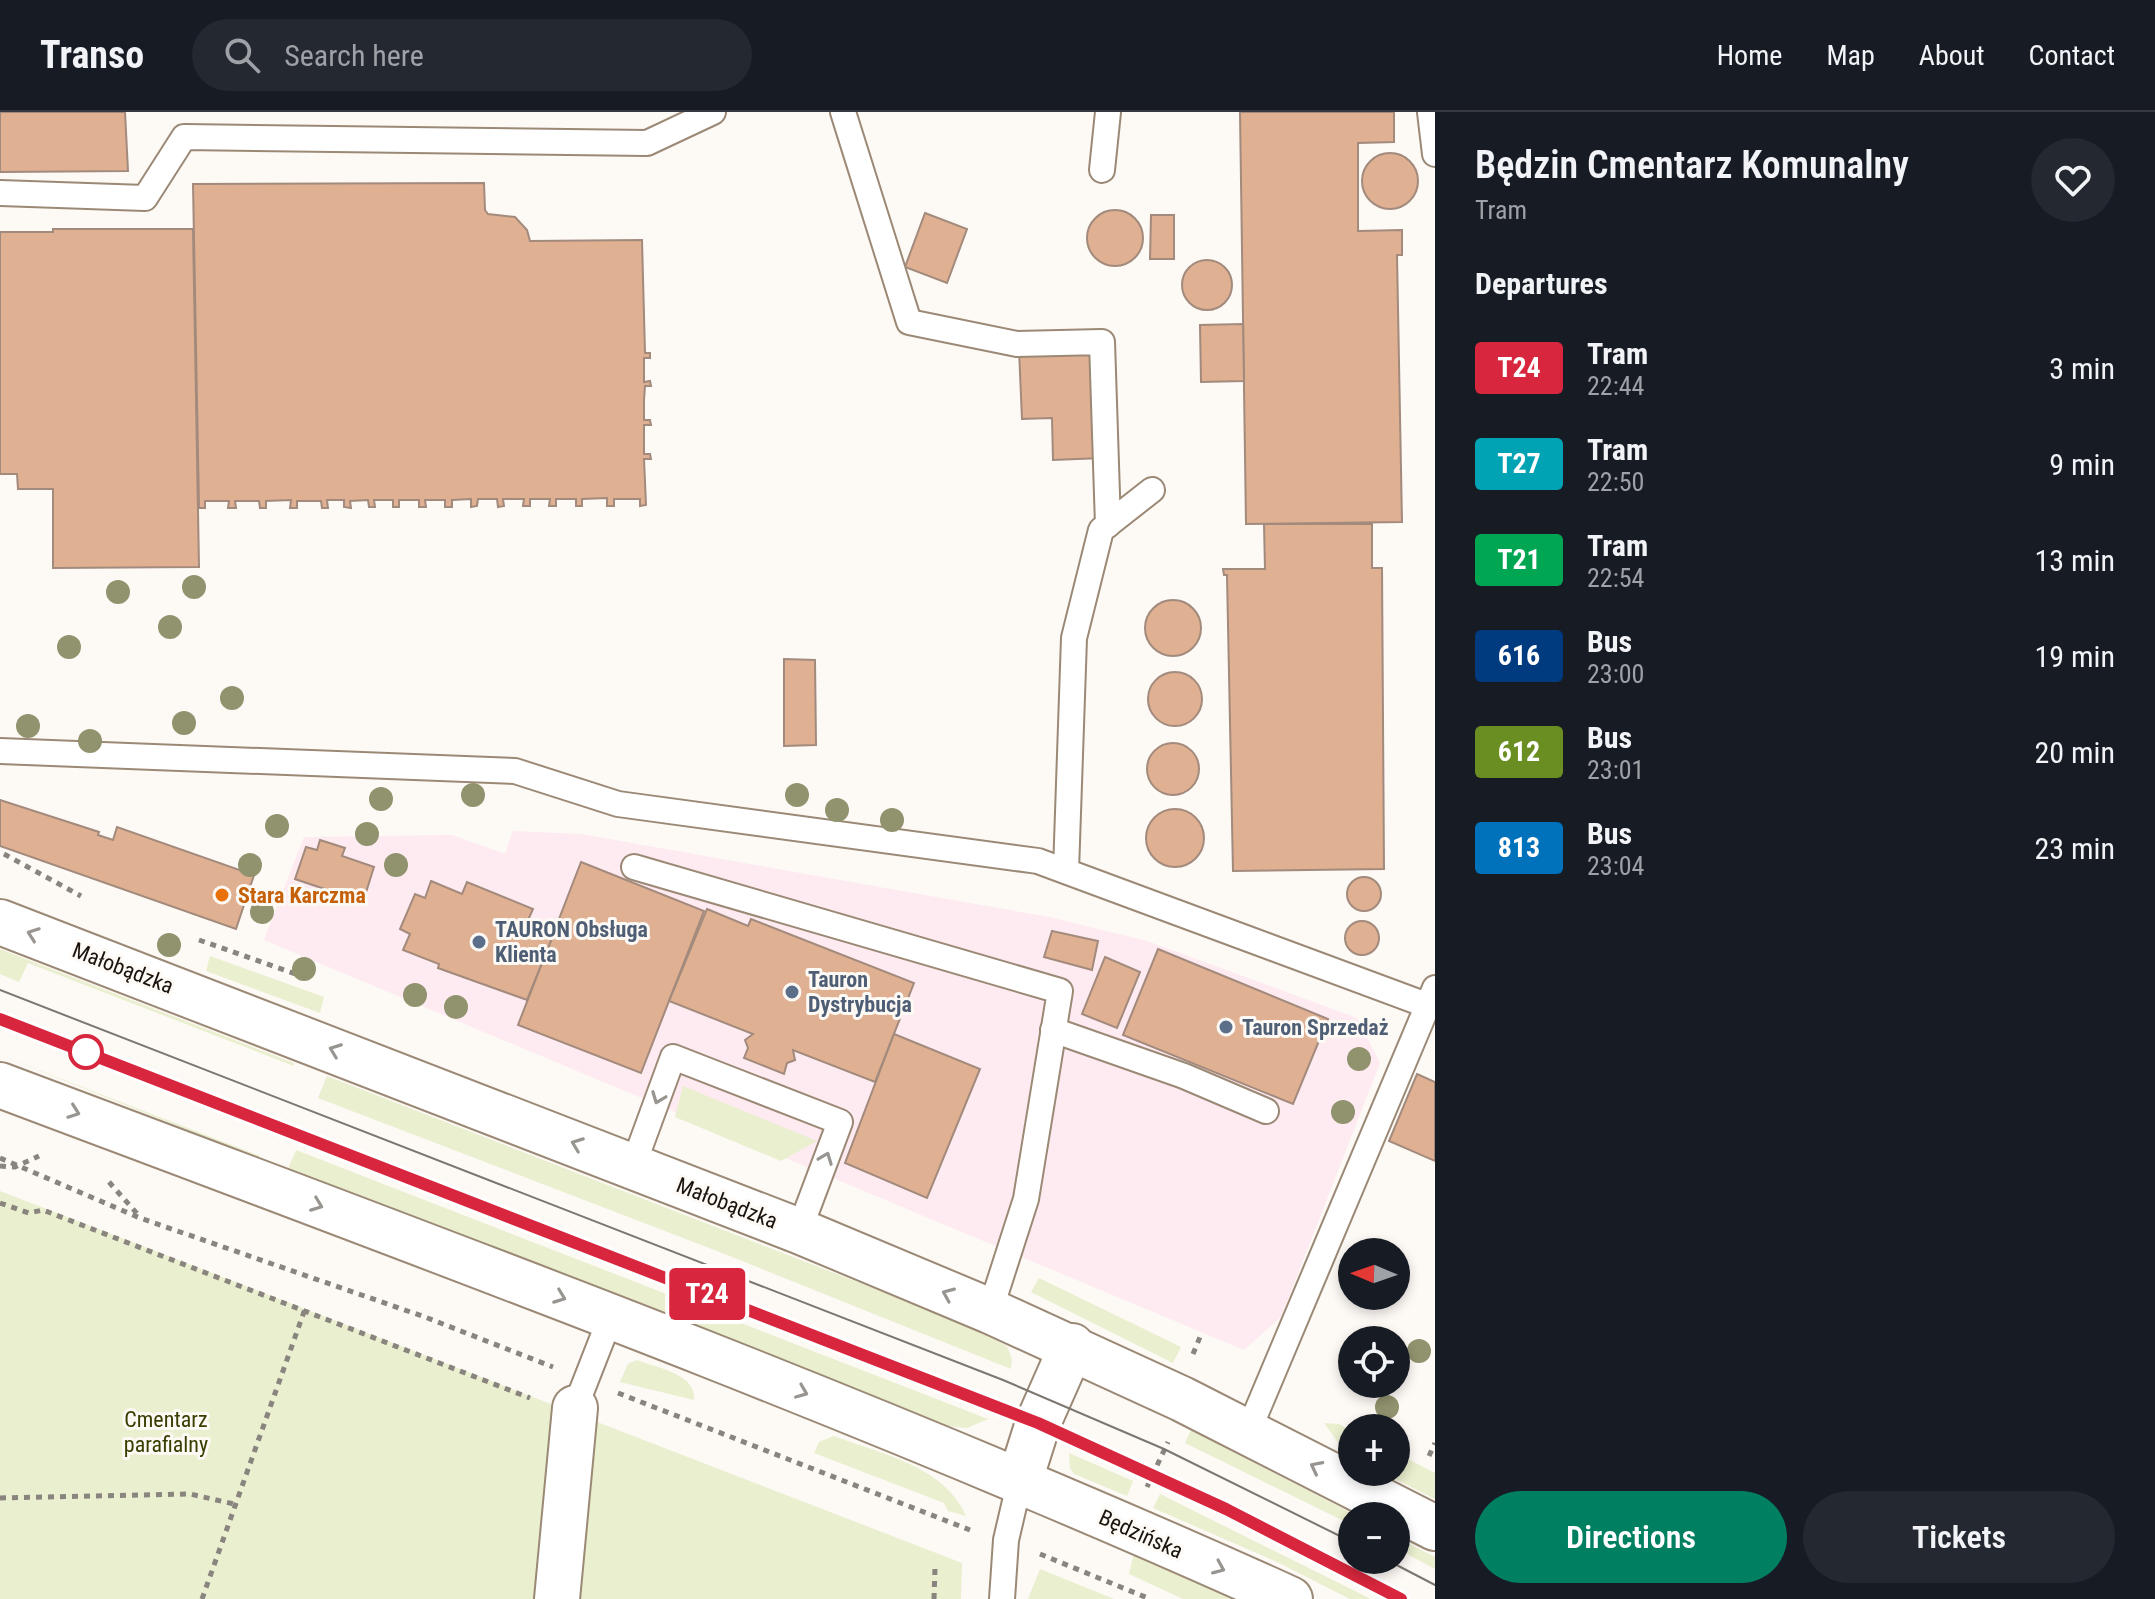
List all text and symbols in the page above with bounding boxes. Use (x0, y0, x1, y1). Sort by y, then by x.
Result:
search box (192, 19, 752, 91)
text: Transo (40, 33, 144, 77)
icon: search (220, 33, 264, 77)
text: Search here (284, 38, 424, 73)
text: Home (1717, 39, 1782, 72)
text: Map (1826, 39, 1875, 72)
text: About (1919, 39, 1985, 72)
text: Contact (2029, 39, 2115, 72)
button: heart (2031, 138, 2115, 222)
text: Będzin Cmentarz Komunalny (1475, 143, 1909, 187)
text: Tram (1475, 195, 1527, 225)
text: Departures (1475, 266, 1608, 301)
text: Tram (1587, 336, 1648, 371)
text: T24 (1497, 351, 1541, 384)
text: 3 min (2049, 351, 2115, 386)
text: 22:44 (1587, 371, 1644, 401)
text: Tram (1587, 432, 1648, 467)
text: T27 (1497, 447, 1541, 480)
text: 9 min (2049, 447, 2115, 482)
text: 22:50 (1587, 467, 1644, 497)
text: Tram (1587, 528, 1648, 563)
text: T21 (1497, 543, 1541, 576)
text: 13 min (2034, 543, 2115, 578)
text: 22:54 (1587, 563, 1644, 593)
text: Bus (1587, 624, 1632, 659)
text: 616 (1498, 639, 1540, 672)
text: 19 min (2034, 639, 2115, 674)
text: 23:00 (1587, 659, 1644, 689)
text: Bus (1587, 720, 1632, 755)
text: 612 (1498, 735, 1540, 768)
text: 20 min (2034, 735, 2115, 770)
text: 23:01 (1587, 755, 1644, 785)
text: Bus (1587, 816, 1632, 851)
text: 813 (1498, 831, 1540, 864)
text: 23 min (2034, 831, 2115, 866)
text: 23:04 (1587, 851, 1644, 881)
place label: Stara Karczma (238, 883, 366, 908)
marker: Stara Karczma (213, 886, 231, 904)
place label: TAURON Obsługa Klienta (495, 917, 648, 967)
one-way arrow (26, 927, 40, 944)
marker: TAURON Obsługa Klienta (470, 933, 488, 951)
street label: Małobądzka (69, 937, 177, 999)
place label: Tauron Dystrybucja (808, 967, 912, 1017)
marker: Tauron Dystrybucja (783, 983, 801, 1001)
place label: Tauron Sprzedaż (1242, 1015, 1389, 1040)
marker: Tauron Sprzedaż (1217, 1018, 1235, 1036)
unlabelled marker (69, 1035, 103, 1069)
one-way arrow (329, 1043, 343, 1060)
one-way arrow (651, 1090, 668, 1104)
one-way arrow (66, 1102, 80, 1119)
one-way arrow (571, 1137, 585, 1154)
one-way arrow (816, 1152, 833, 1166)
street label: Małobądzka (673, 1172, 781, 1234)
one-way arrow (309, 1196, 323, 1212)
north arrow (1338, 1238, 1410, 1310)
map controls (1338, 1238, 1410, 1574)
line badge: T24 (661, 1268, 753, 1320)
text: T24 (685, 1277, 729, 1310)
one-way arrow (552, 1287, 566, 1304)
one-way arrow (942, 1287, 956, 1303)
button: locate (1338, 1326, 1410, 1398)
one-way arrow (794, 1383, 808, 1399)
park label: Cmentarz parafialny (124, 1407, 208, 1457)
button: + (1338, 1414, 1410, 1486)
one-way arrow (1309, 1461, 1324, 1476)
button: Directions (1475, 1491, 1787, 1583)
button: Tickets (1803, 1491, 2115, 1583)
button: − (1338, 1502, 1410, 1574)
street label: Będzińska (1095, 1504, 1187, 1564)
one-way arrow (1211, 1559, 1226, 1575)

